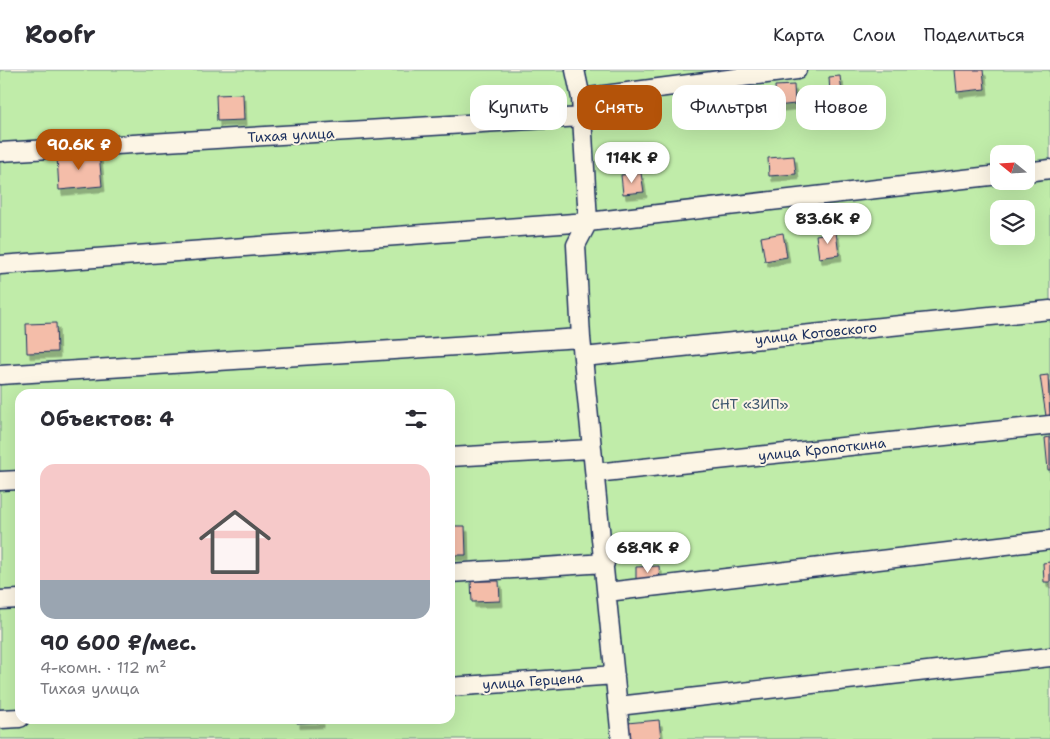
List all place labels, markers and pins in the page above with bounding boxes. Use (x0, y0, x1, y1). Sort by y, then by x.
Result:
pin: 90.6K ₽ (33, 128, 125, 171)
pin: 114K ₽ (591, 142, 673, 184)
pin: 83.6K ₽ (782, 202, 874, 245)
pin: 68.9K ₽ (602, 532, 694, 574)

